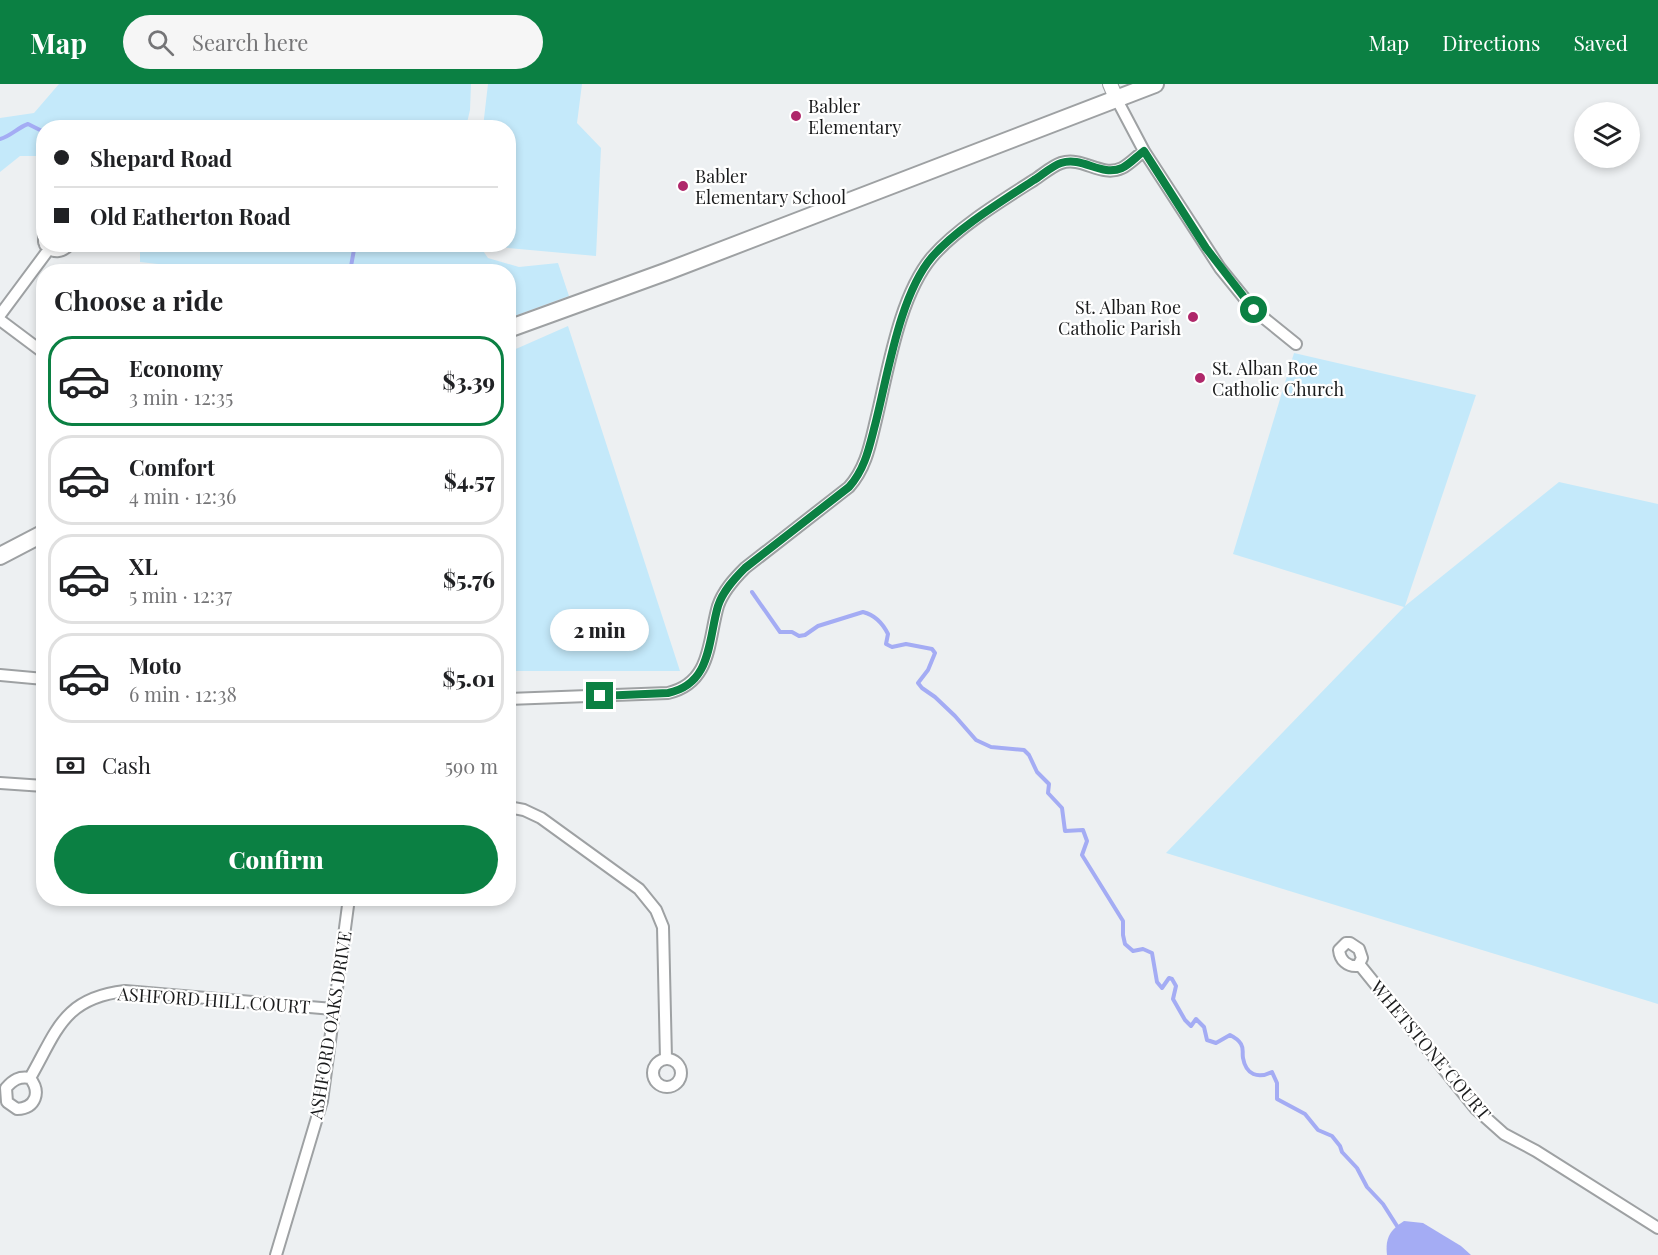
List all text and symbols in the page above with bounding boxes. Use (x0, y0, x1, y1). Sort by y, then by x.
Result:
search box (123, 15, 543, 69)
text: Map (30, 24, 87, 61)
icon: search (144, 26, 177, 59)
text: Search here (192, 27, 308, 57)
text: Map (1368, 28, 1409, 56)
text: Directions (1442, 28, 1540, 56)
text: Saved (1573, 28, 1628, 56)
place label: Babler Elementary (808, 94, 901, 139)
map controls (1574, 102, 1640, 168)
button: layers (1574, 102, 1640, 168)
marker: Babler Elementary (789, 109, 803, 123)
text: Shepard Road (90, 143, 232, 173)
place label: Babler Elementary School (695, 164, 846, 209)
marker: Babler Elementary School (676, 179, 690, 193)
text: Old Eatherton Road (90, 201, 291, 231)
text: Choose a ride (54, 282, 223, 318)
place label: St. Alban Roe Catholic Parish (1058, 295, 1181, 340)
route start (1240, 296, 1267, 323)
marker: St. Alban Roe Catholic Parish (1186, 310, 1200, 324)
text: Economy (129, 353, 223, 383)
icon: car (57, 354, 111, 408)
place label: St. Alban Roe Catholic Church (1212, 356, 1344, 401)
text: $3.39 (442, 366, 495, 396)
marker: St. Alban Roe Catholic Church (1193, 371, 1207, 385)
text: 3 min · 12:35 (129, 383, 233, 410)
text: Comfort (129, 452, 215, 482)
icon: car (57, 453, 111, 507)
text: $4.57 (444, 465, 495, 495)
text: 4 min · 12:36 (129, 482, 236, 509)
text: XL (129, 551, 158, 581)
icon: car (57, 552, 111, 606)
text: $5.76 (443, 564, 495, 594)
text: 5 min · 12:37 (129, 581, 232, 608)
callout: 2 min (550, 609, 650, 651)
text: 2 min (573, 616, 626, 643)
text: Moto (129, 650, 182, 680)
icon: car (57, 651, 111, 705)
text: $5.01 (442, 663, 495, 693)
text: 6 min · 12:38 (129, 680, 237, 707)
route end (586, 682, 613, 709)
icon: cash (54, 749, 87, 782)
text: Cash (102, 750, 151, 780)
text: 590 m (445, 752, 498, 779)
button: Confirm (54, 825, 498, 894)
street label: ASHFORD OAKS DRIVE (303, 929, 357, 1122)
street label: WHETSTONE COURT (1365, 975, 1496, 1125)
street label: ASHFORD HILL COURT (116, 981, 311, 1019)

